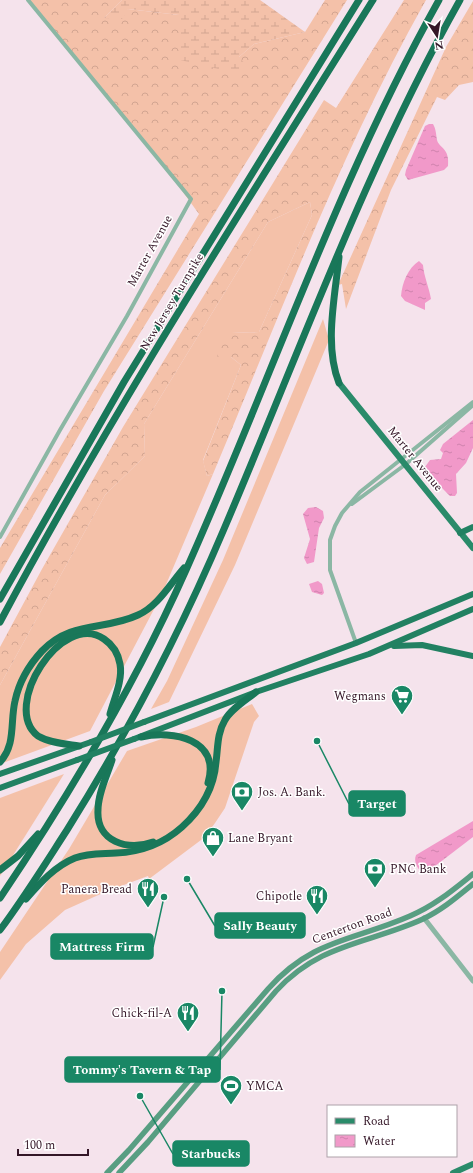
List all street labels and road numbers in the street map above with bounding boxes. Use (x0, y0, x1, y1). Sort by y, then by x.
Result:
street label: Marter Avenue (122, 211, 178, 290)
street label: New Jersey Turnpike (135, 249, 209, 355)
street label: Marter Avenue (383, 422, 448, 496)
street label: Centerton Road (309, 903, 395, 949)

